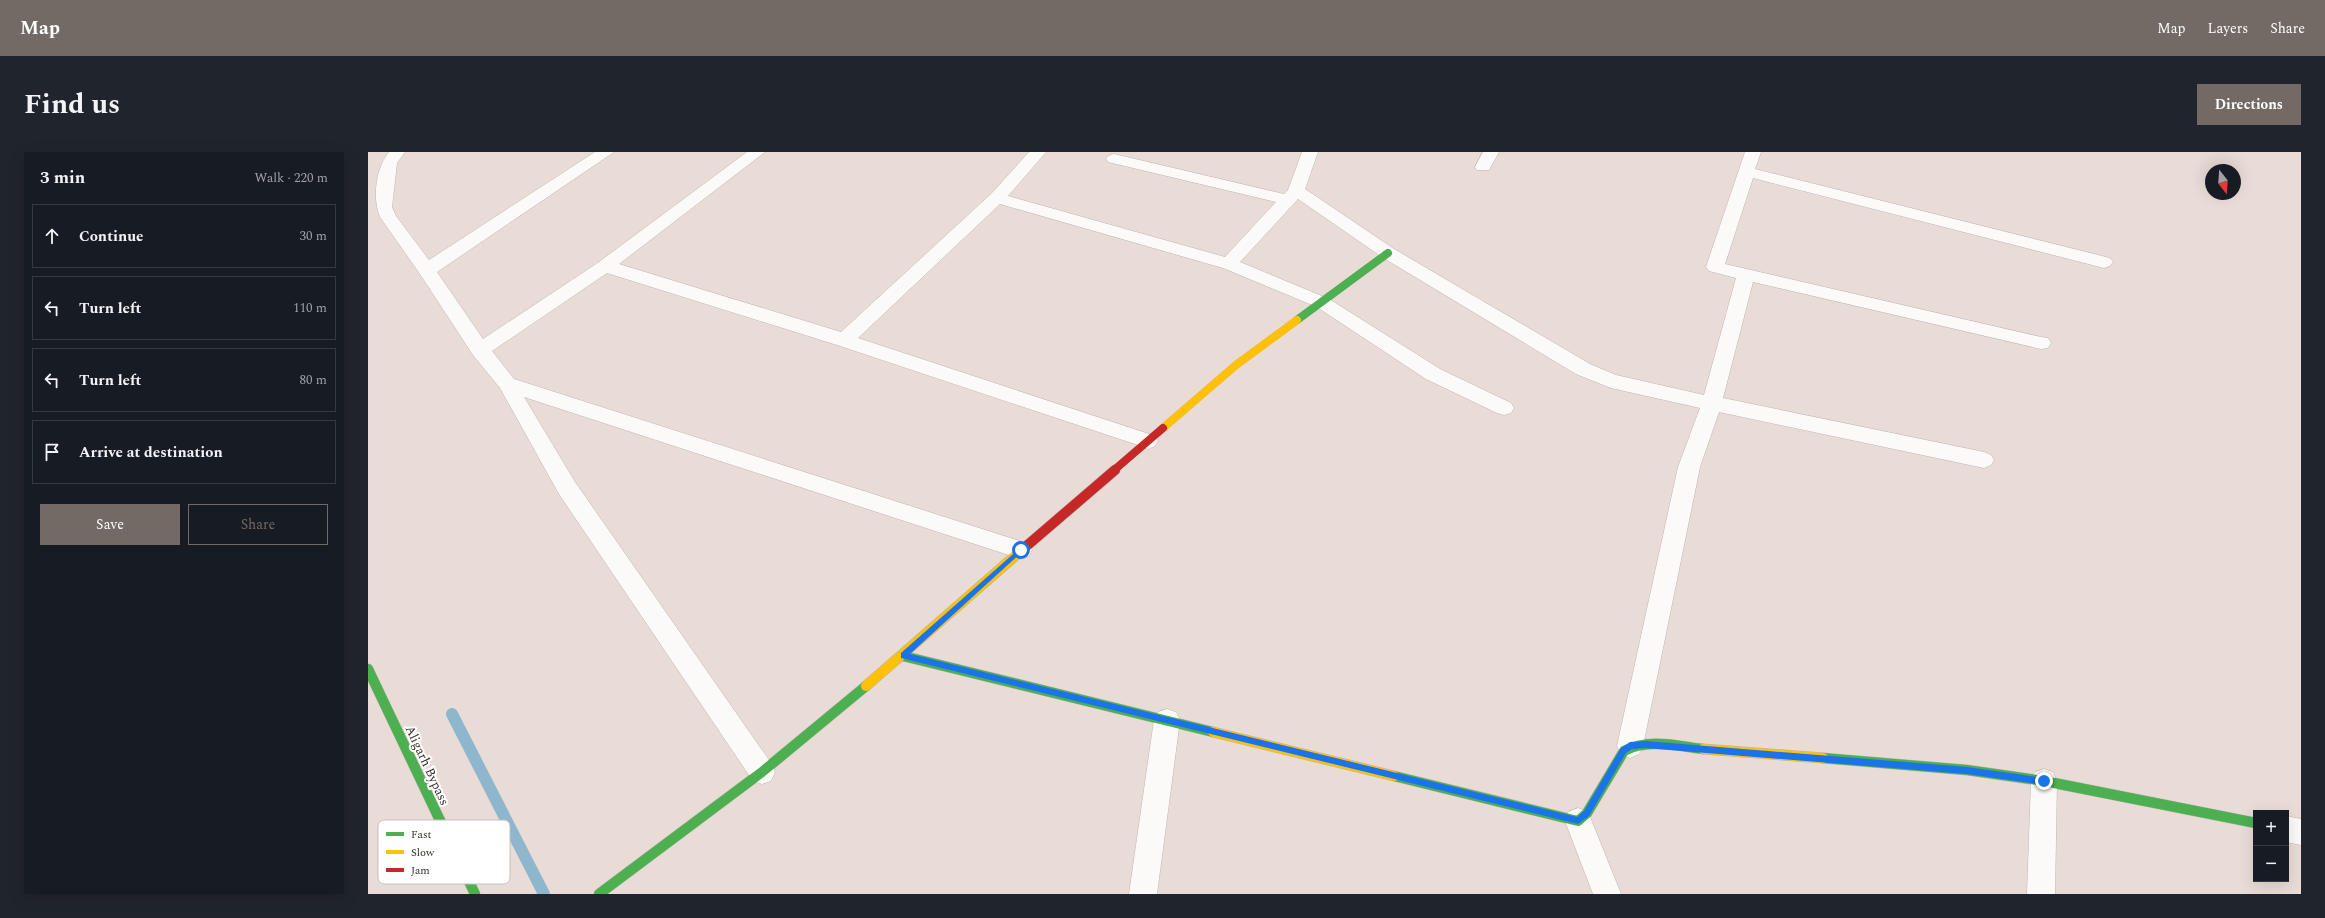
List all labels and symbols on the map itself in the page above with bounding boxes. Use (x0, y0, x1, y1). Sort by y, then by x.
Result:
north arrow (2205, 164, 2241, 200)
route start (1012, 541, 1030, 559)
street label: Aligarh Bypass (400, 722, 454, 809)
route end (2035, 772, 2053, 790)
legend (378, 820, 510, 884)
text: Fast (411, 826, 432, 843)
text: Slow (411, 844, 435, 861)
text: Jam (411, 862, 430, 879)

